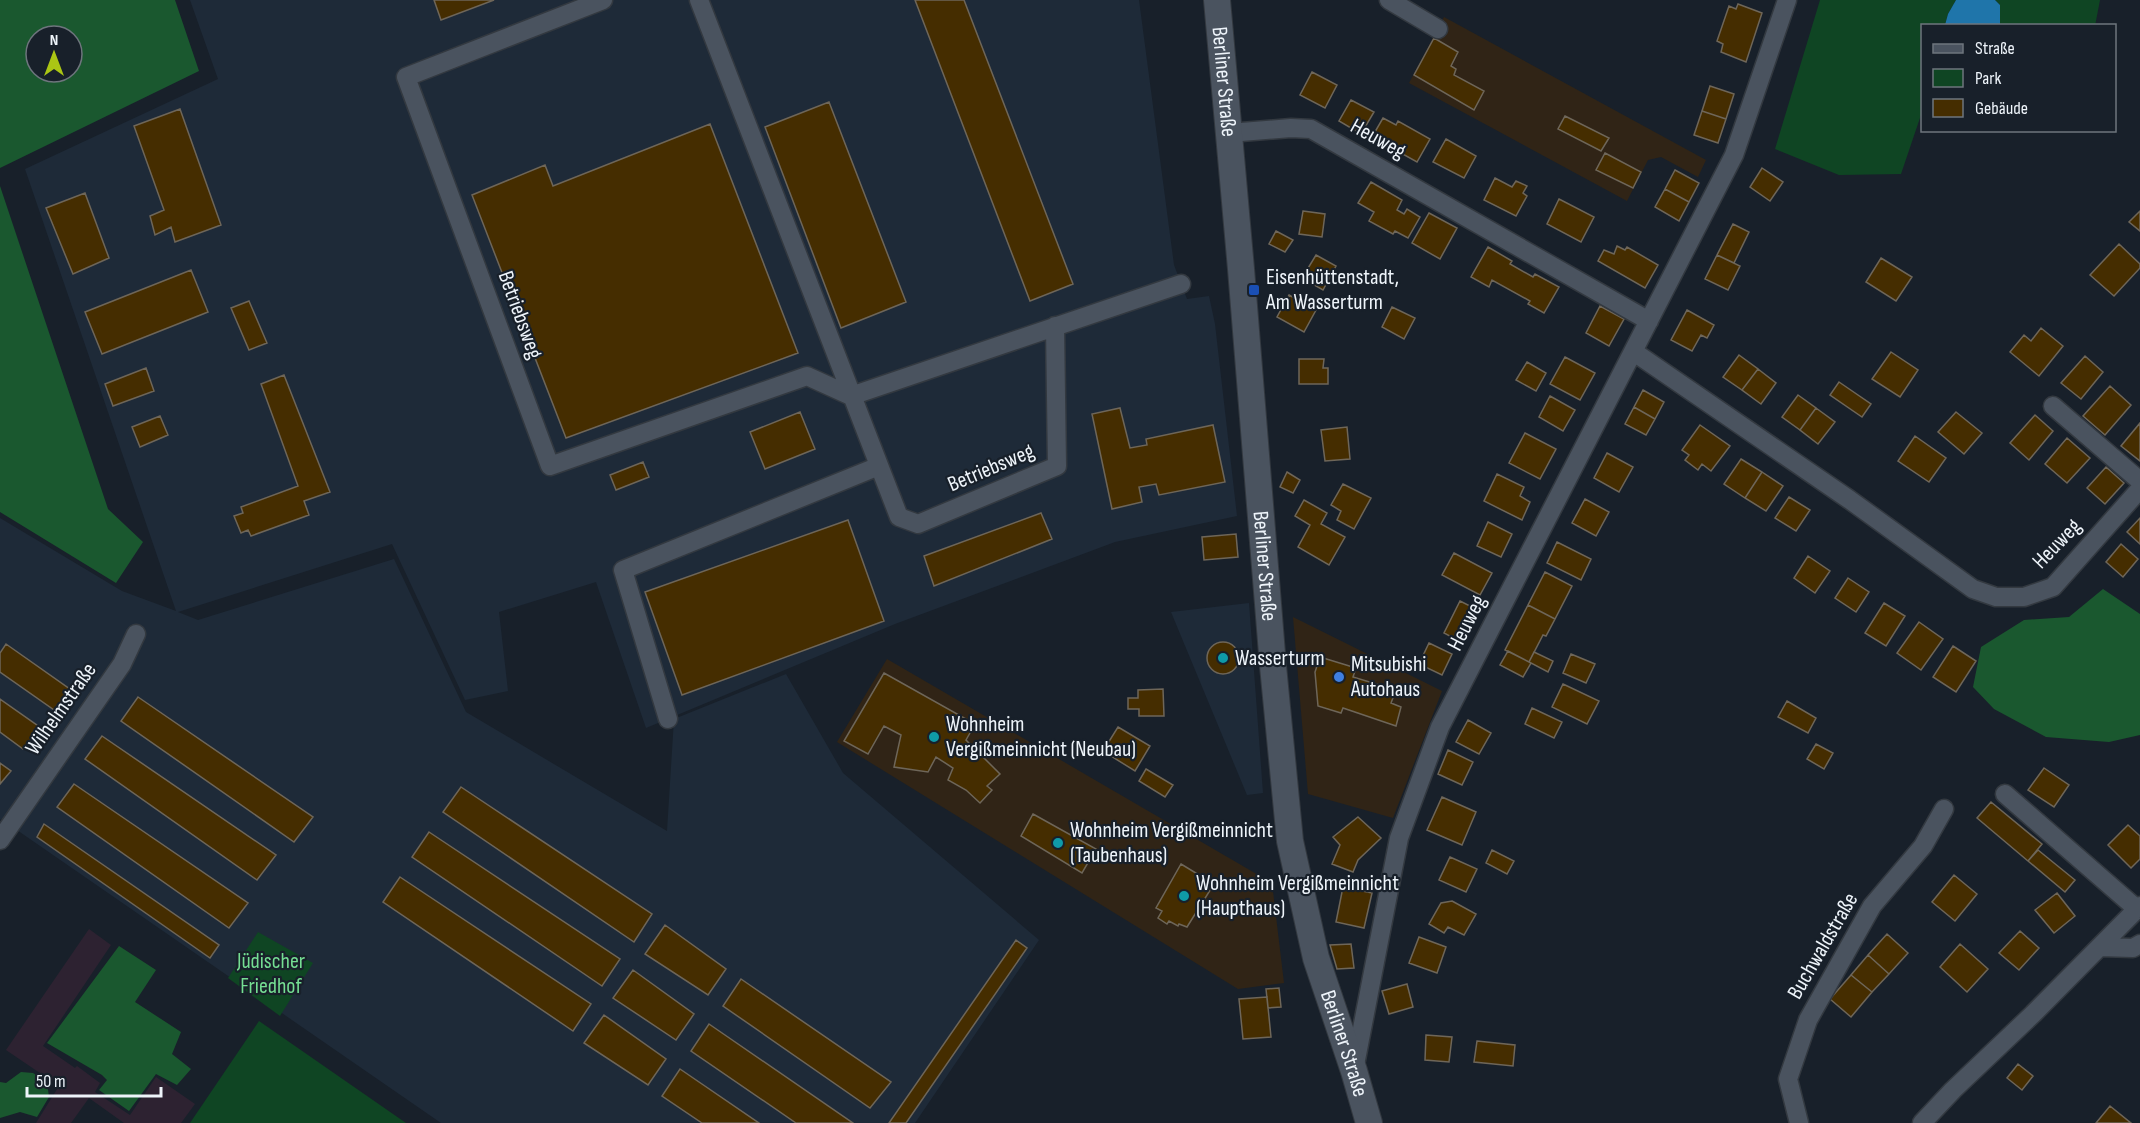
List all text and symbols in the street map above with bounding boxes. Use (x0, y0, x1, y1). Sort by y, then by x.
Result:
north arrow (24, 24, 84, 84)
legend (1921, 24, 2116, 132)
street label: Berliner Straße (1206, 25, 1243, 138)
text: N (50, 31, 58, 50)
text: Straße (1975, 38, 2015, 59)
text: Park (1975, 68, 2001, 89)
text: Gebäude (1975, 98, 2028, 119)
street label: Heuweg (1346, 113, 1411, 165)
place label: Eisenhüttenstadt, Am Wasserturm (1265, 264, 1399, 316)
street label: Betriebsweg (492, 267, 548, 363)
marker: Eisenhüttenstadt, Am Wasserturm (1247, 283, 1261, 297)
street label: Betriebsweg (944, 438, 1039, 498)
street label: Berliner Straße (1247, 510, 1283, 622)
street label: Heuweg (2027, 513, 2087, 575)
street label: Heuweg (1442, 590, 1493, 655)
place label: Wasserturm (1235, 645, 1325, 672)
marker: Wasserturm (1216, 651, 1230, 665)
place label: Mitsubishi Autohaus (1350, 651, 1426, 703)
street label: Wilhelmstraße (20, 658, 102, 760)
marker: Mitsubishi Autohaus (1332, 670, 1346, 684)
place label: Wohnheim Vergißmeinnicht (Neubau) (946, 711, 1136, 763)
marker: Wohnheim Vergißmeinnicht (Neubau) (927, 730, 941, 744)
place label: Wohnheim Vergißmeinnicht (Taubenhaus) (1070, 817, 1273, 869)
marker: Wohnheim Vergißmeinnicht (Taubenhaus) (1051, 836, 1065, 850)
place label: Wohnheim Vergißmeinnicht (Haupthaus) (1196, 870, 1399, 922)
street label: Buchwaldstraße (1782, 888, 1864, 1004)
marker: Wohnheim Vergißmeinnicht (Haupthaus) (1177, 889, 1191, 903)
park label: Jüdischer Friedhof (236, 948, 305, 1000)
street label: Berliner Straße (1314, 987, 1374, 1100)
scale bar (27, 1060, 160, 1098)
text: 50 m (36, 1071, 66, 1092)

